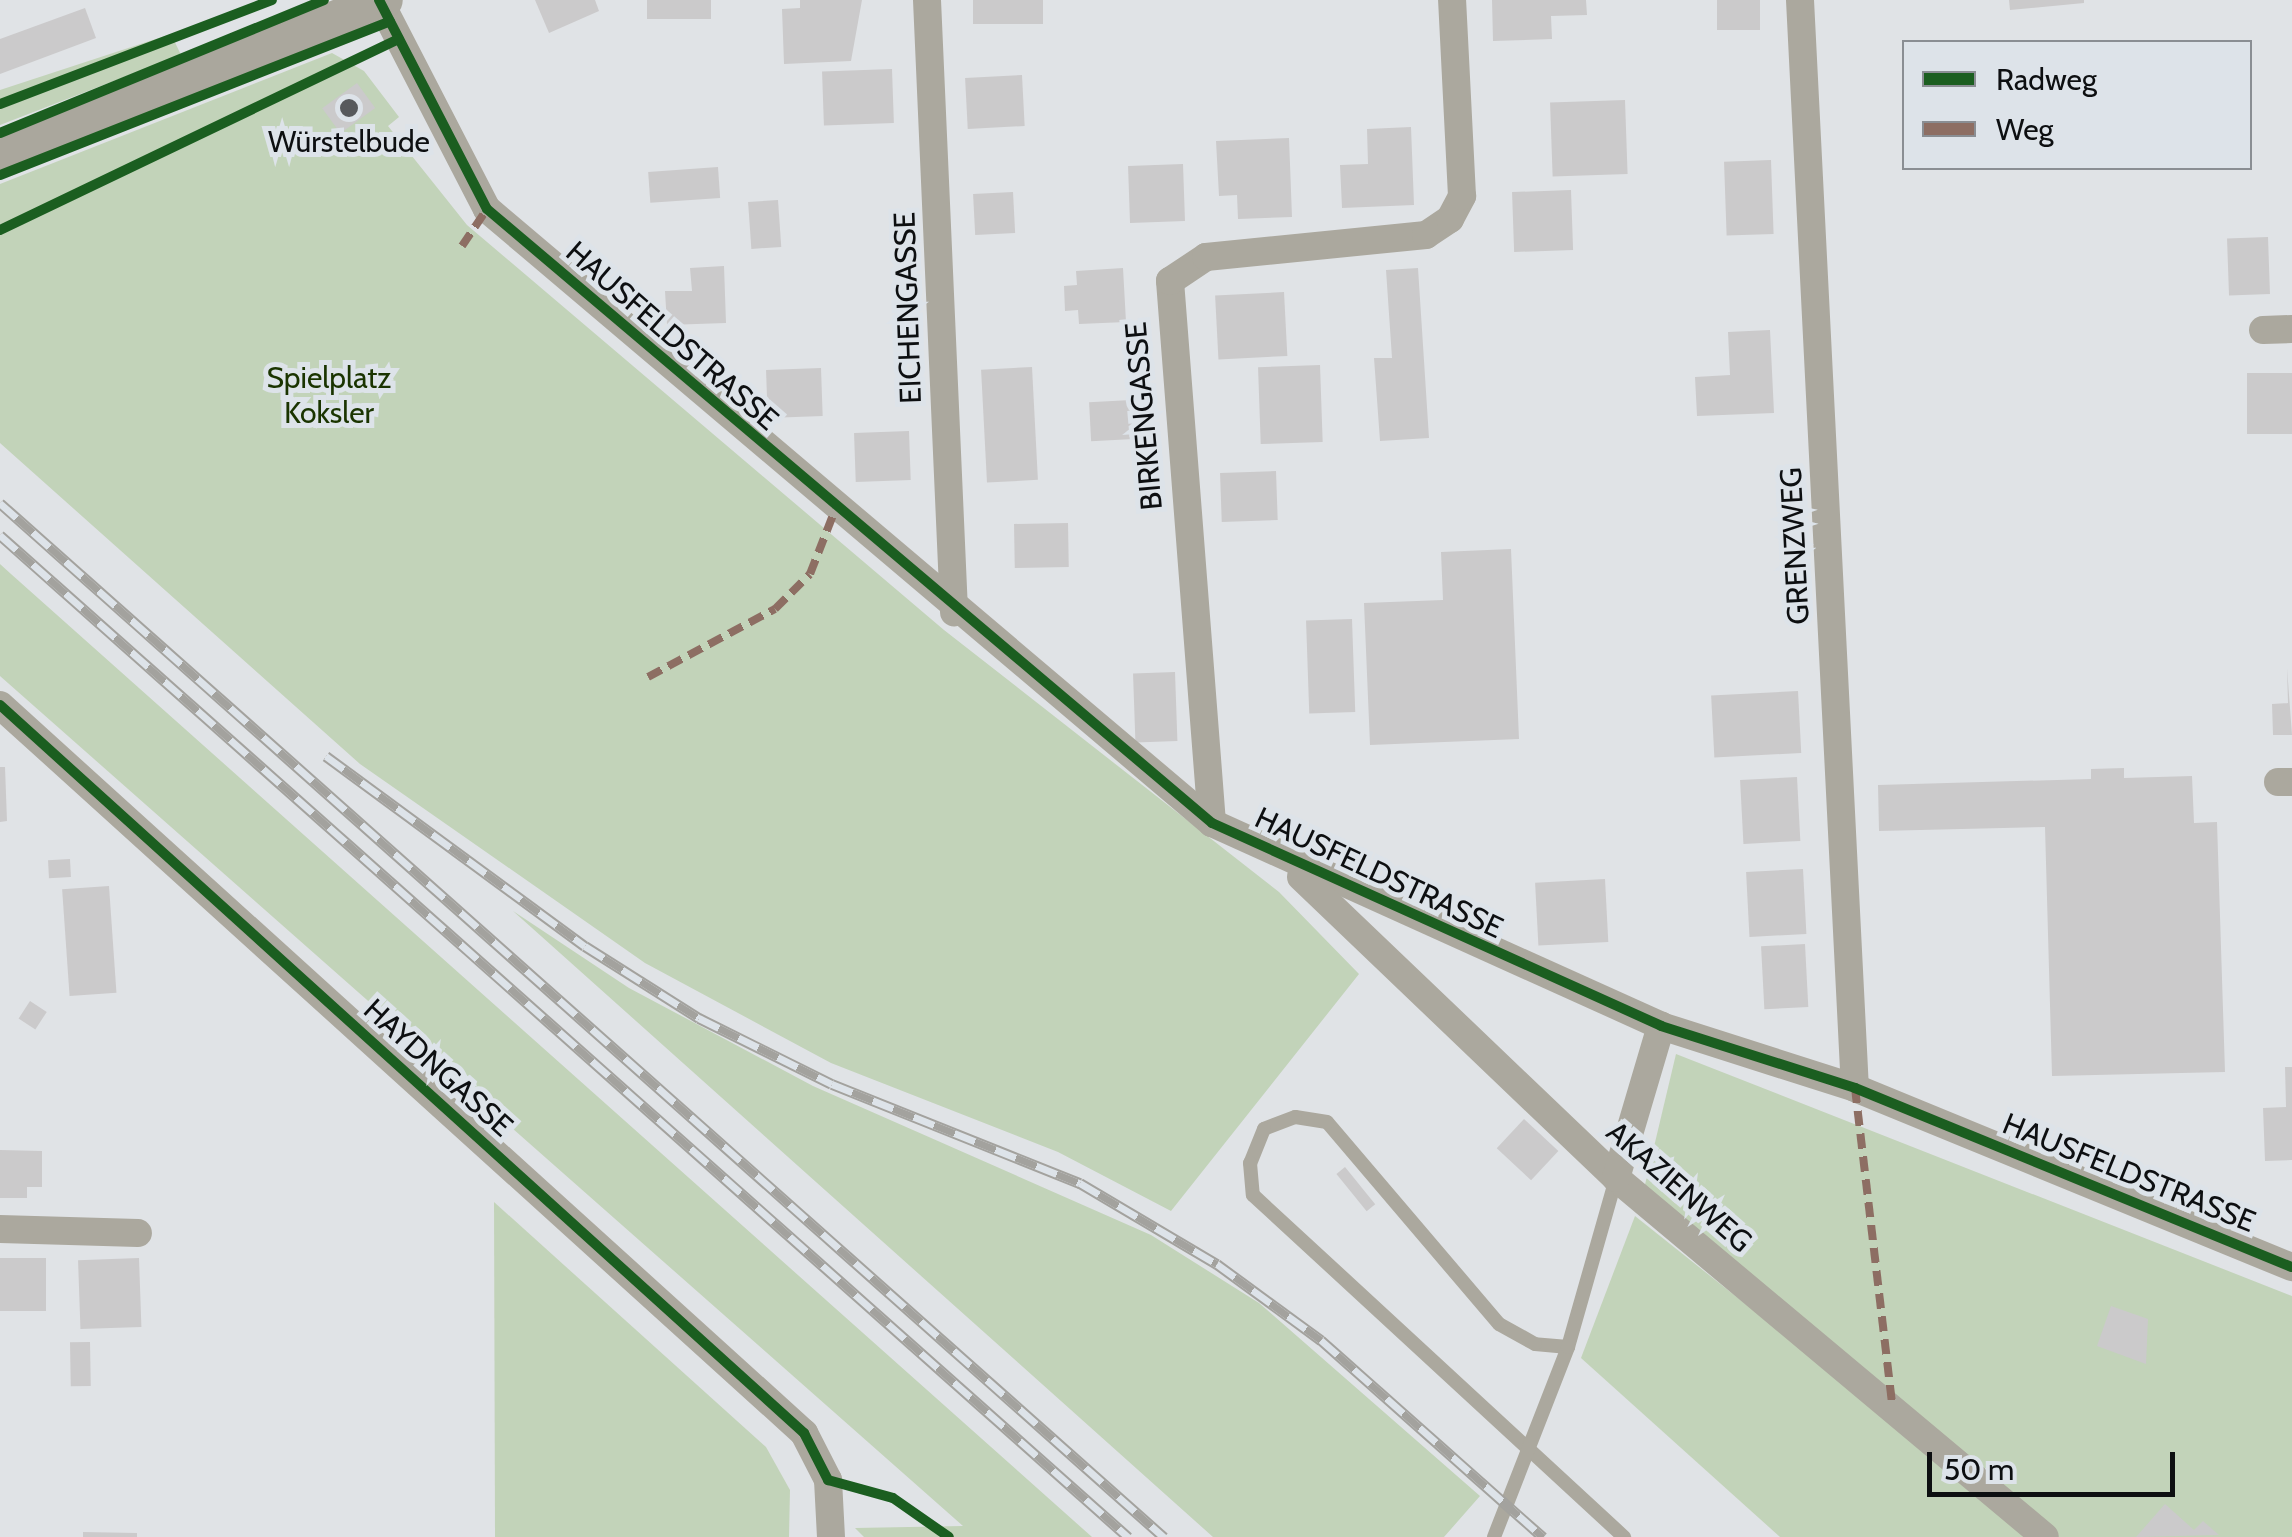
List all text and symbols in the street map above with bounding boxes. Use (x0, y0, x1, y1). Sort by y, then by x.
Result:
legend (1902, 40, 2252, 170)
text: Radweg (1996, 61, 2097, 98)
marker: Würstelbude (338, 97, 360, 119)
text: Weg (1996, 111, 2054, 148)
place label: Würstelbude (268, 124, 430, 160)
street label: EICHENGASSE (887, 211, 929, 405)
street label: HAUSFELDSTRASSE (559, 234, 785, 438)
street label: BIRKENGASSE (1118, 320, 1170, 512)
park label: Spielplatz Koksler (267, 360, 391, 430)
street label: GRENZWEG (1773, 467, 1817, 625)
street label: HAUSFELDSTRASSE (1249, 800, 1509, 946)
street label: HAYDNGASSE (356, 992, 520, 1144)
street label: HAUSFELDSTRASSE (1997, 1106, 2261, 1240)
street label: AKAZIENWEG (1599, 1114, 1759, 1260)
scale bar (1932, 1432, 2180, 1494)
text: 50 m (1944, 1451, 2014, 1488)

